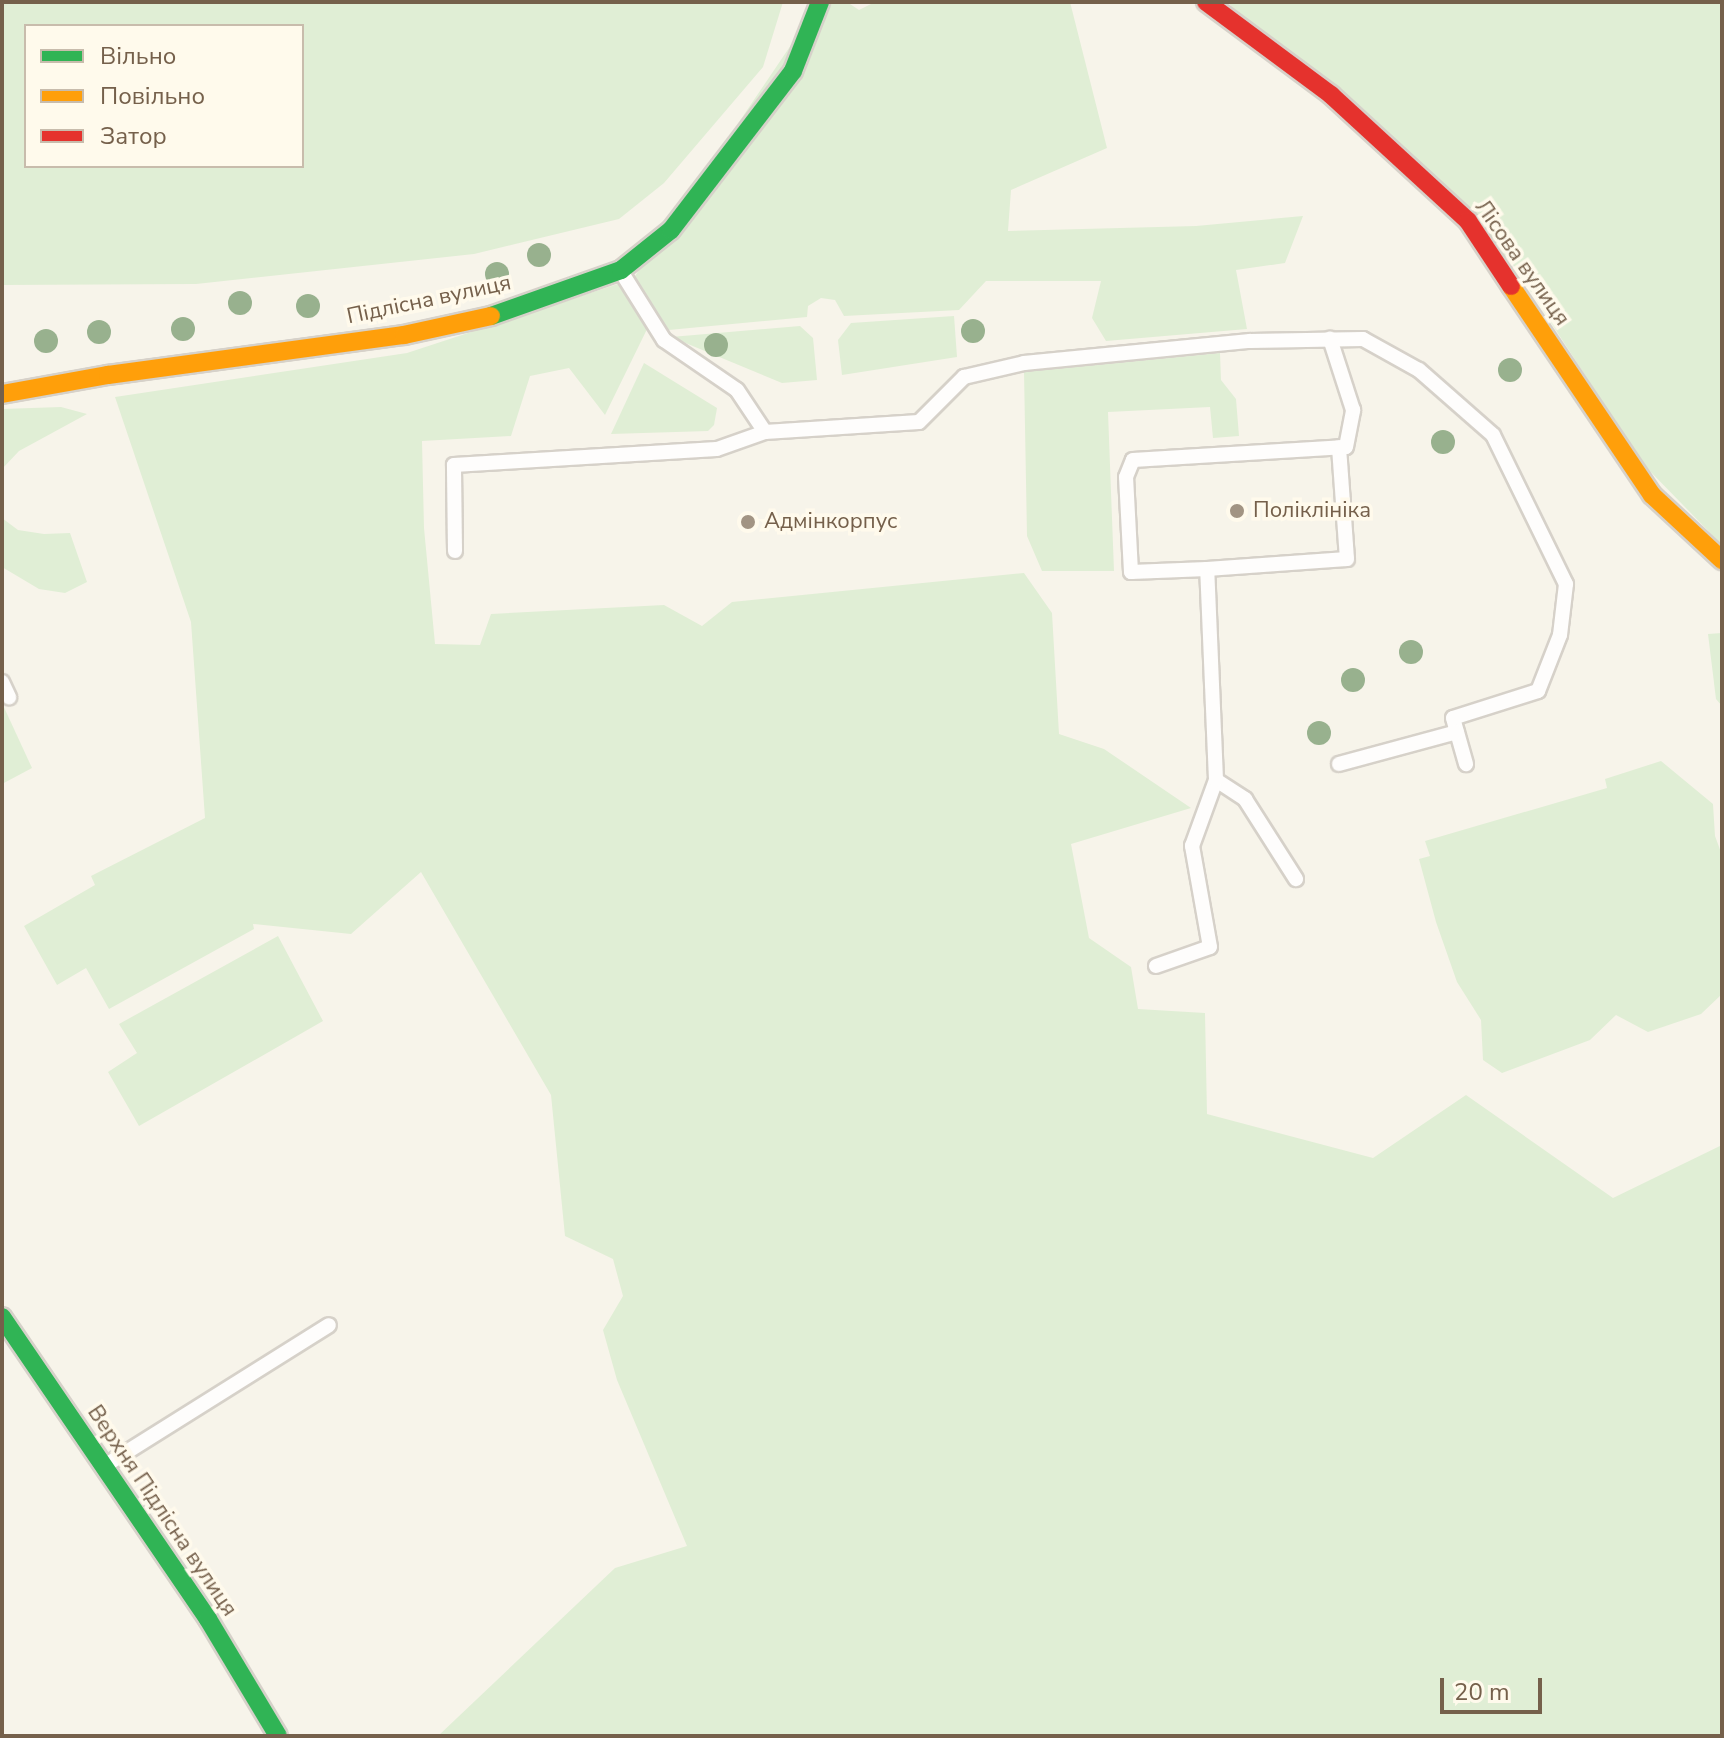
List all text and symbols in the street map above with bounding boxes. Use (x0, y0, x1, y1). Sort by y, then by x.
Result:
legend (24, 24, 304, 168)
text: Вільно (100, 40, 176, 72)
text: Повільно (100, 80, 205, 112)
text: Затор (100, 120, 167, 152)
street label: Лісова вулиця (1469, 195, 1575, 331)
street label: Підлісна вулиця (345, 270, 513, 330)
place label: Поліклініка (1253, 498, 1371, 524)
marker: Поліклініка (1228, 502, 1246, 520)
place label: Адмінкорпус (764, 509, 898, 535)
marker: Адмінкорпус (739, 513, 757, 531)
street label: Верхня Підлісна вулиця (81, 1400, 243, 1622)
scale bar (1444, 1662, 1546, 1712)
text: 20 m (1454, 1676, 1510, 1708)

